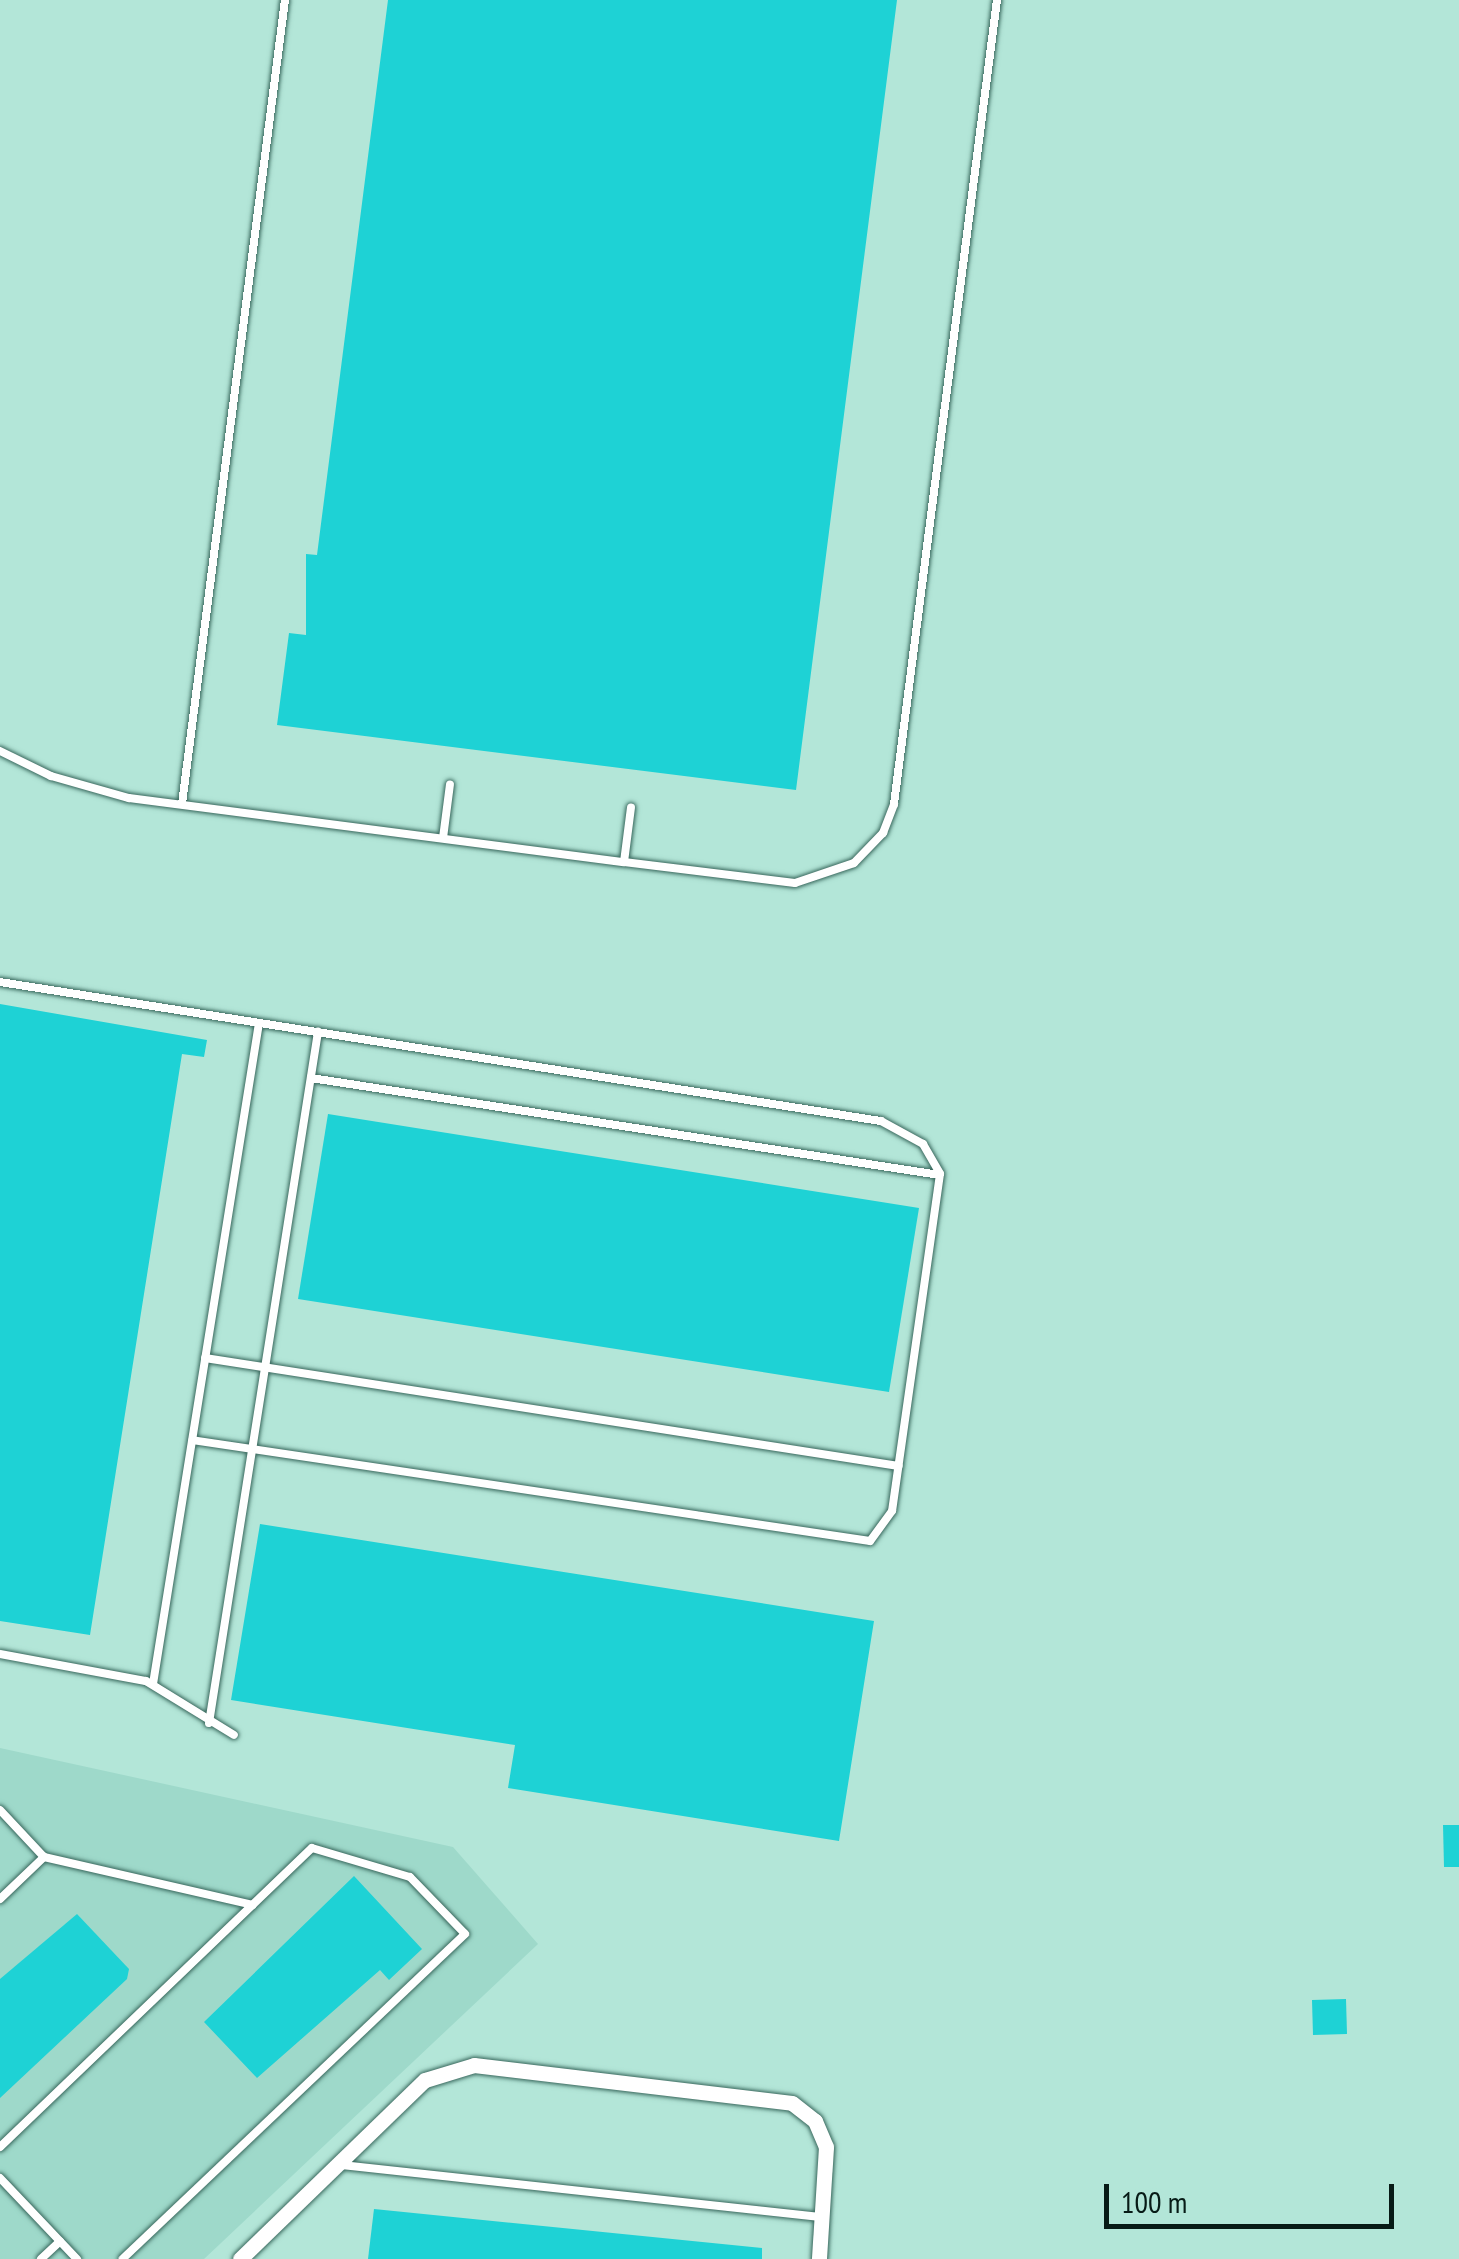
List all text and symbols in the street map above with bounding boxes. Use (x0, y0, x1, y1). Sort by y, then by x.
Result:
scale bar (1109, 2164, 1399, 2226)
text: 100 m (1121, 2182, 1187, 2221)

